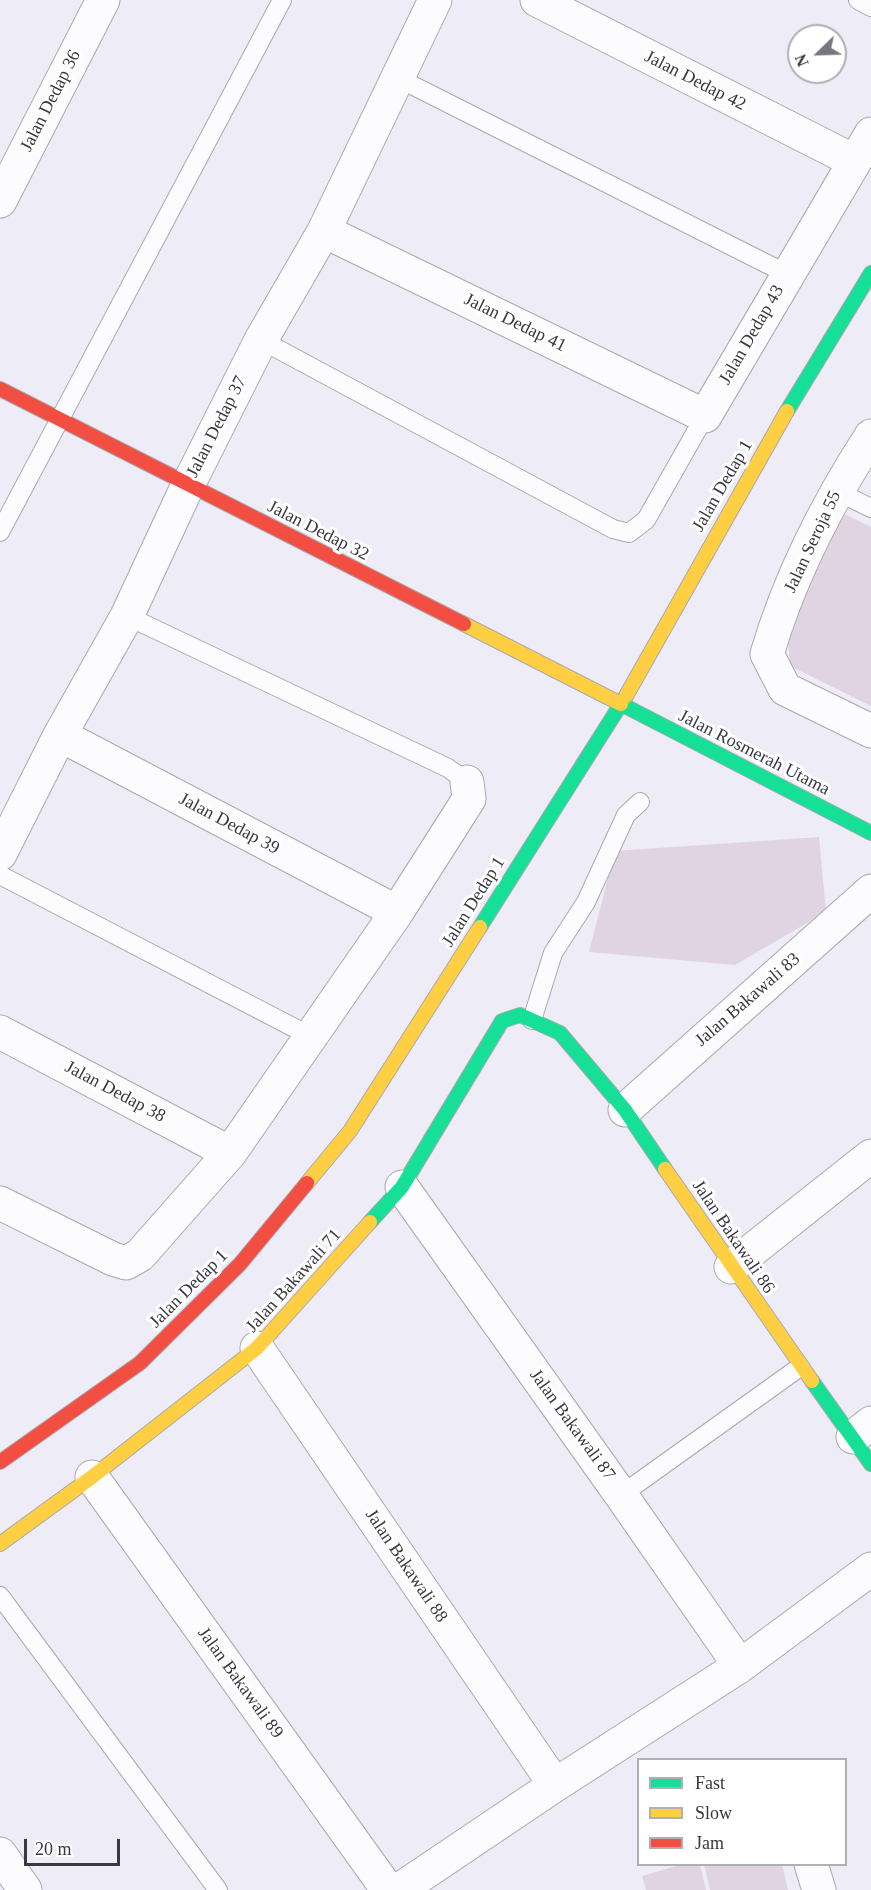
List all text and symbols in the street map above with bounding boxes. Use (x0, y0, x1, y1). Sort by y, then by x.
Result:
north arrow (787, 24, 847, 84)
street label: Jalan Dedap 42 (641, 46, 749, 116)
street label: Jalan Dedap 36 (16, 47, 86, 155)
text: N (792, 52, 812, 69)
street label: Jalan Dedap 43 (715, 282, 789, 388)
street label: Jalan Dedap 41 (460, 289, 570, 357)
street label: Jalan Dedap 37 (182, 373, 252, 481)
street label: Jalan Dedap 1 (688, 436, 758, 536)
street label: Jalan Seroja 55 (780, 488, 846, 596)
street label: Jalan Dedap 32 (264, 496, 372, 566)
street label: Jalan Rosmerah Utama (675, 705, 833, 801)
street label: Jalan Dedap 39 (175, 788, 283, 860)
street label: Jalan Dedap 1 (438, 853, 510, 951)
street label: Jalan Bakawali 83 (691, 949, 805, 1051)
street label: Jalan Dedap 38 (61, 1056, 169, 1128)
street label: Jalan Bakawali 86 (687, 1176, 779, 1298)
street label: Jalan Bakawali 71 (242, 1225, 346, 1337)
street label: Jalan Dedap 1 (145, 1245, 233, 1333)
street label: Jalan Bakawali 87 (524, 1365, 620, 1485)
street label: Jalan Bakawali 88 (360, 1505, 452, 1627)
street label: Jalan Bakawali 89 (192, 1623, 288, 1743)
legend (637, 1758, 847, 1866)
text: Fast (695, 1773, 725, 1793)
text: Slow (695, 1803, 732, 1823)
scale bar (27, 1827, 123, 1865)
text: Jam (695, 1833, 724, 1853)
text: 20 m (35, 1839, 72, 1859)

